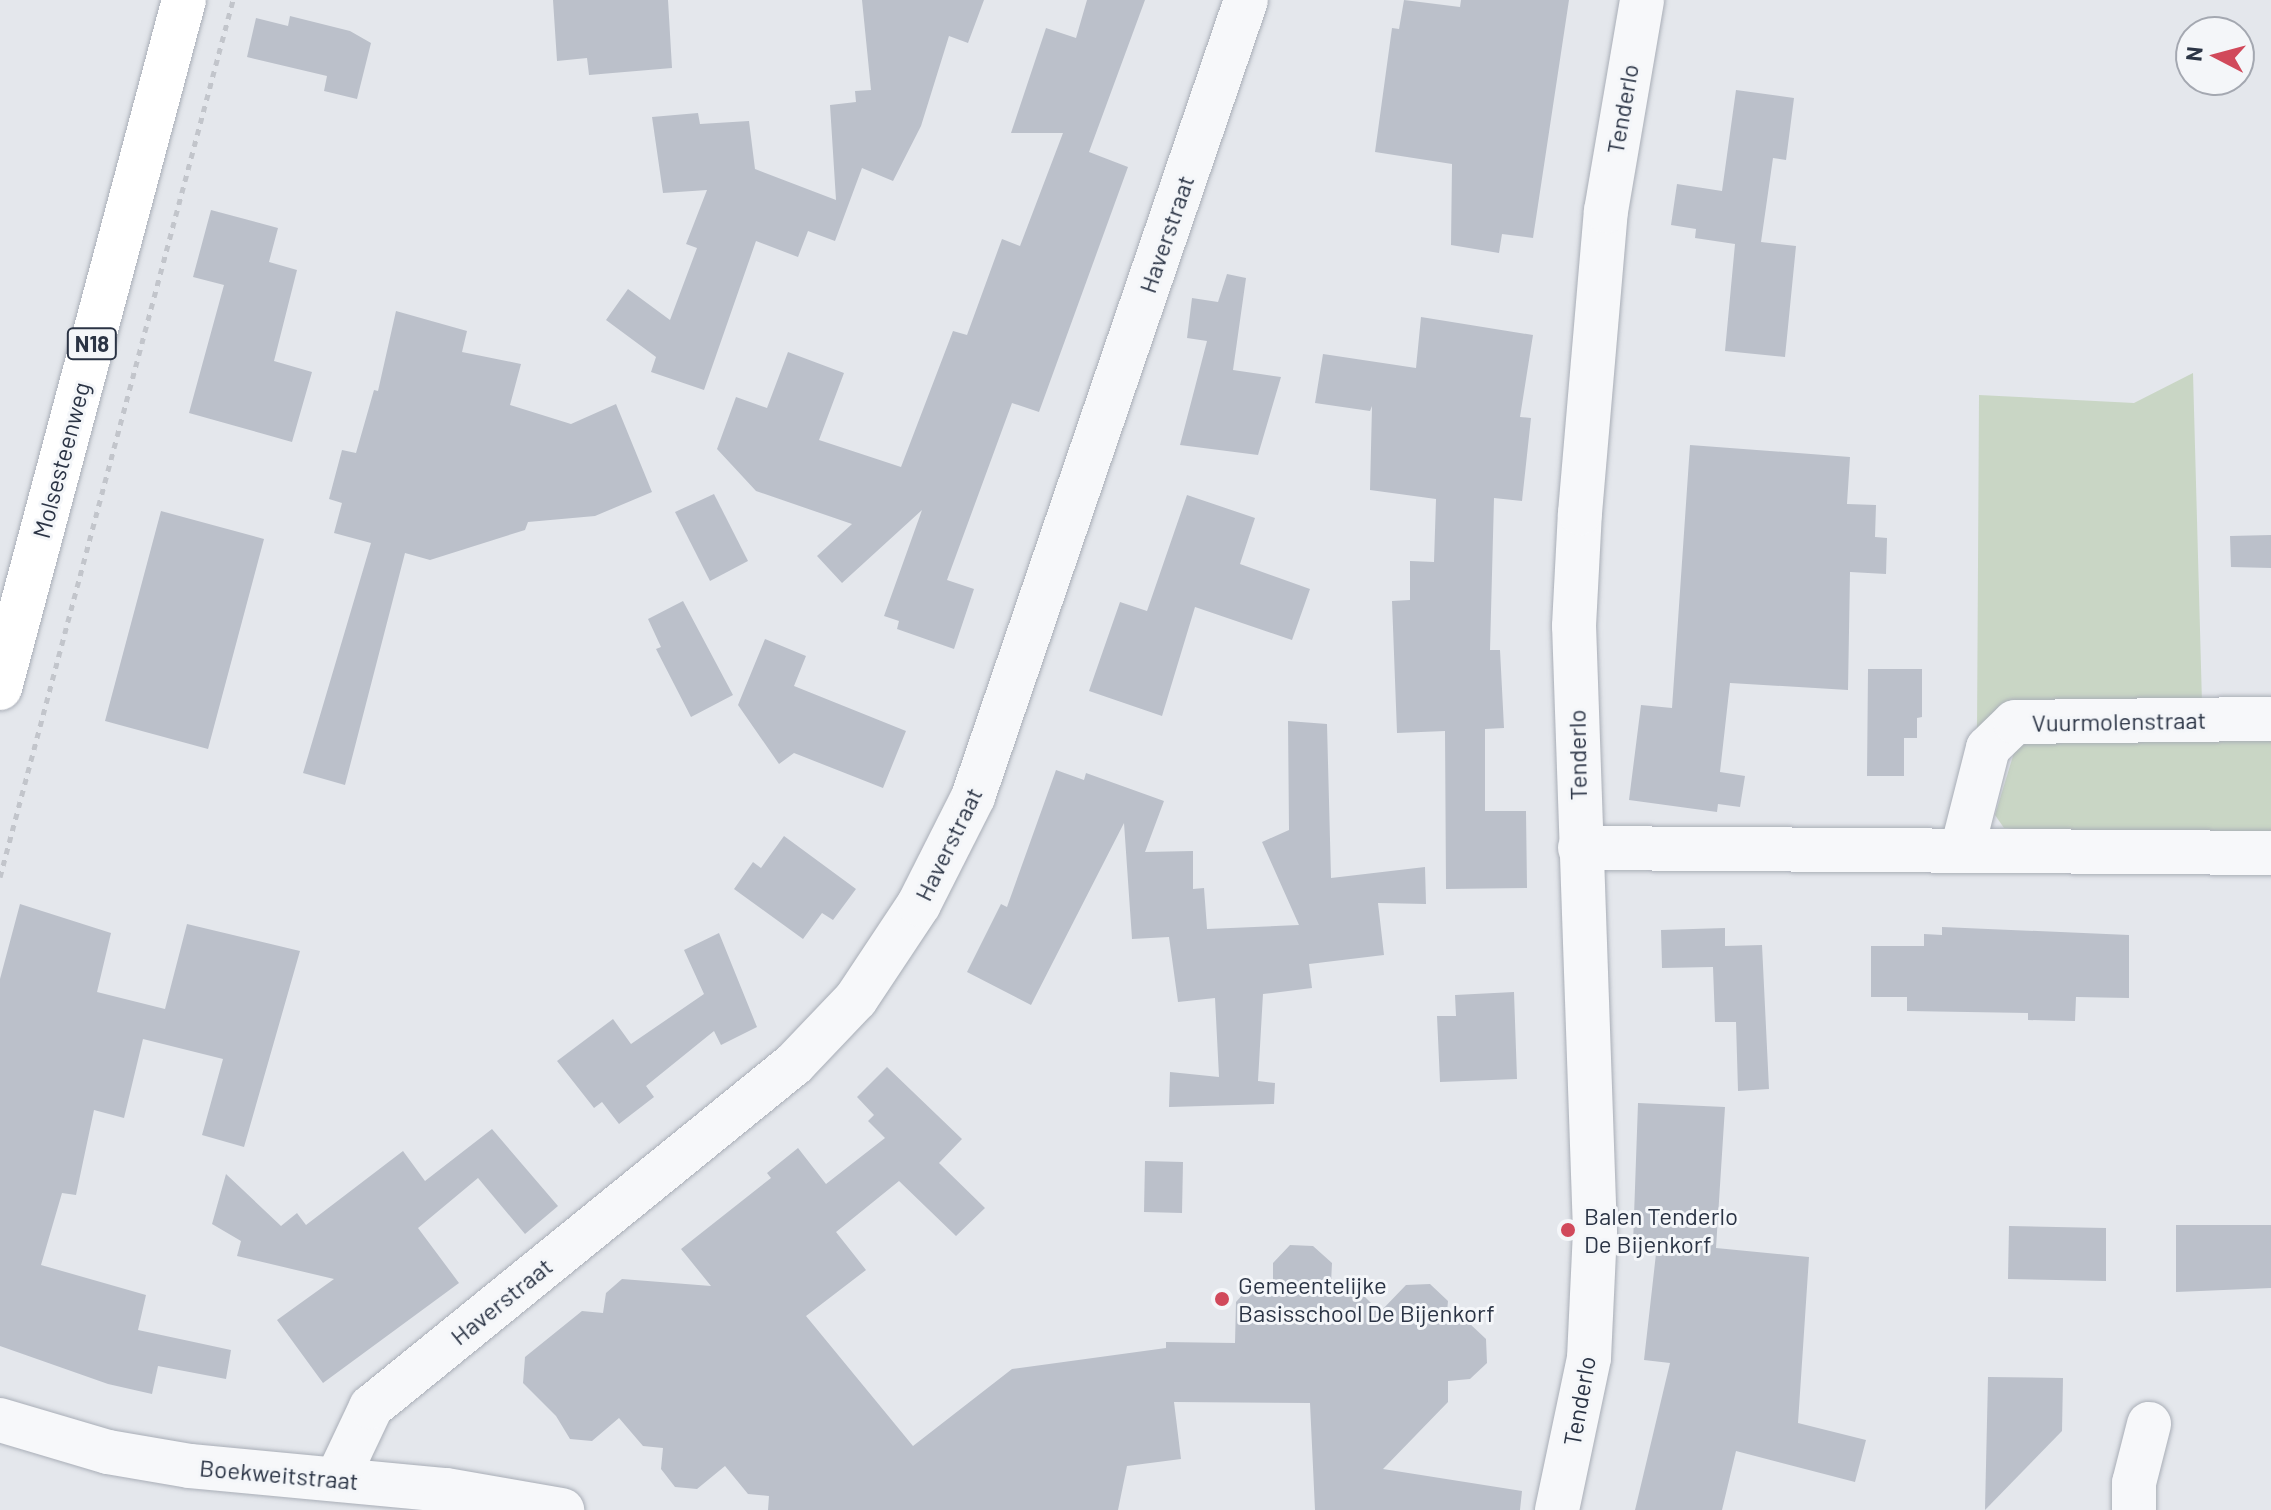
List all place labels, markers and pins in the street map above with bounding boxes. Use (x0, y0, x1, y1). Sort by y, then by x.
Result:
place label: Balen Tenderlo De Bijenkorf (1584, 1202, 1738, 1258)
marker: Balen Tenderlo De Bijenkorf (1559, 1221, 1577, 1239)
place label: Gemeentelijke Basisschool De Bijenkorf (1238, 1271, 1495, 1327)
marker: Gemeentelijke Basisschool De Bijenkorf (1213, 1290, 1231, 1308)

